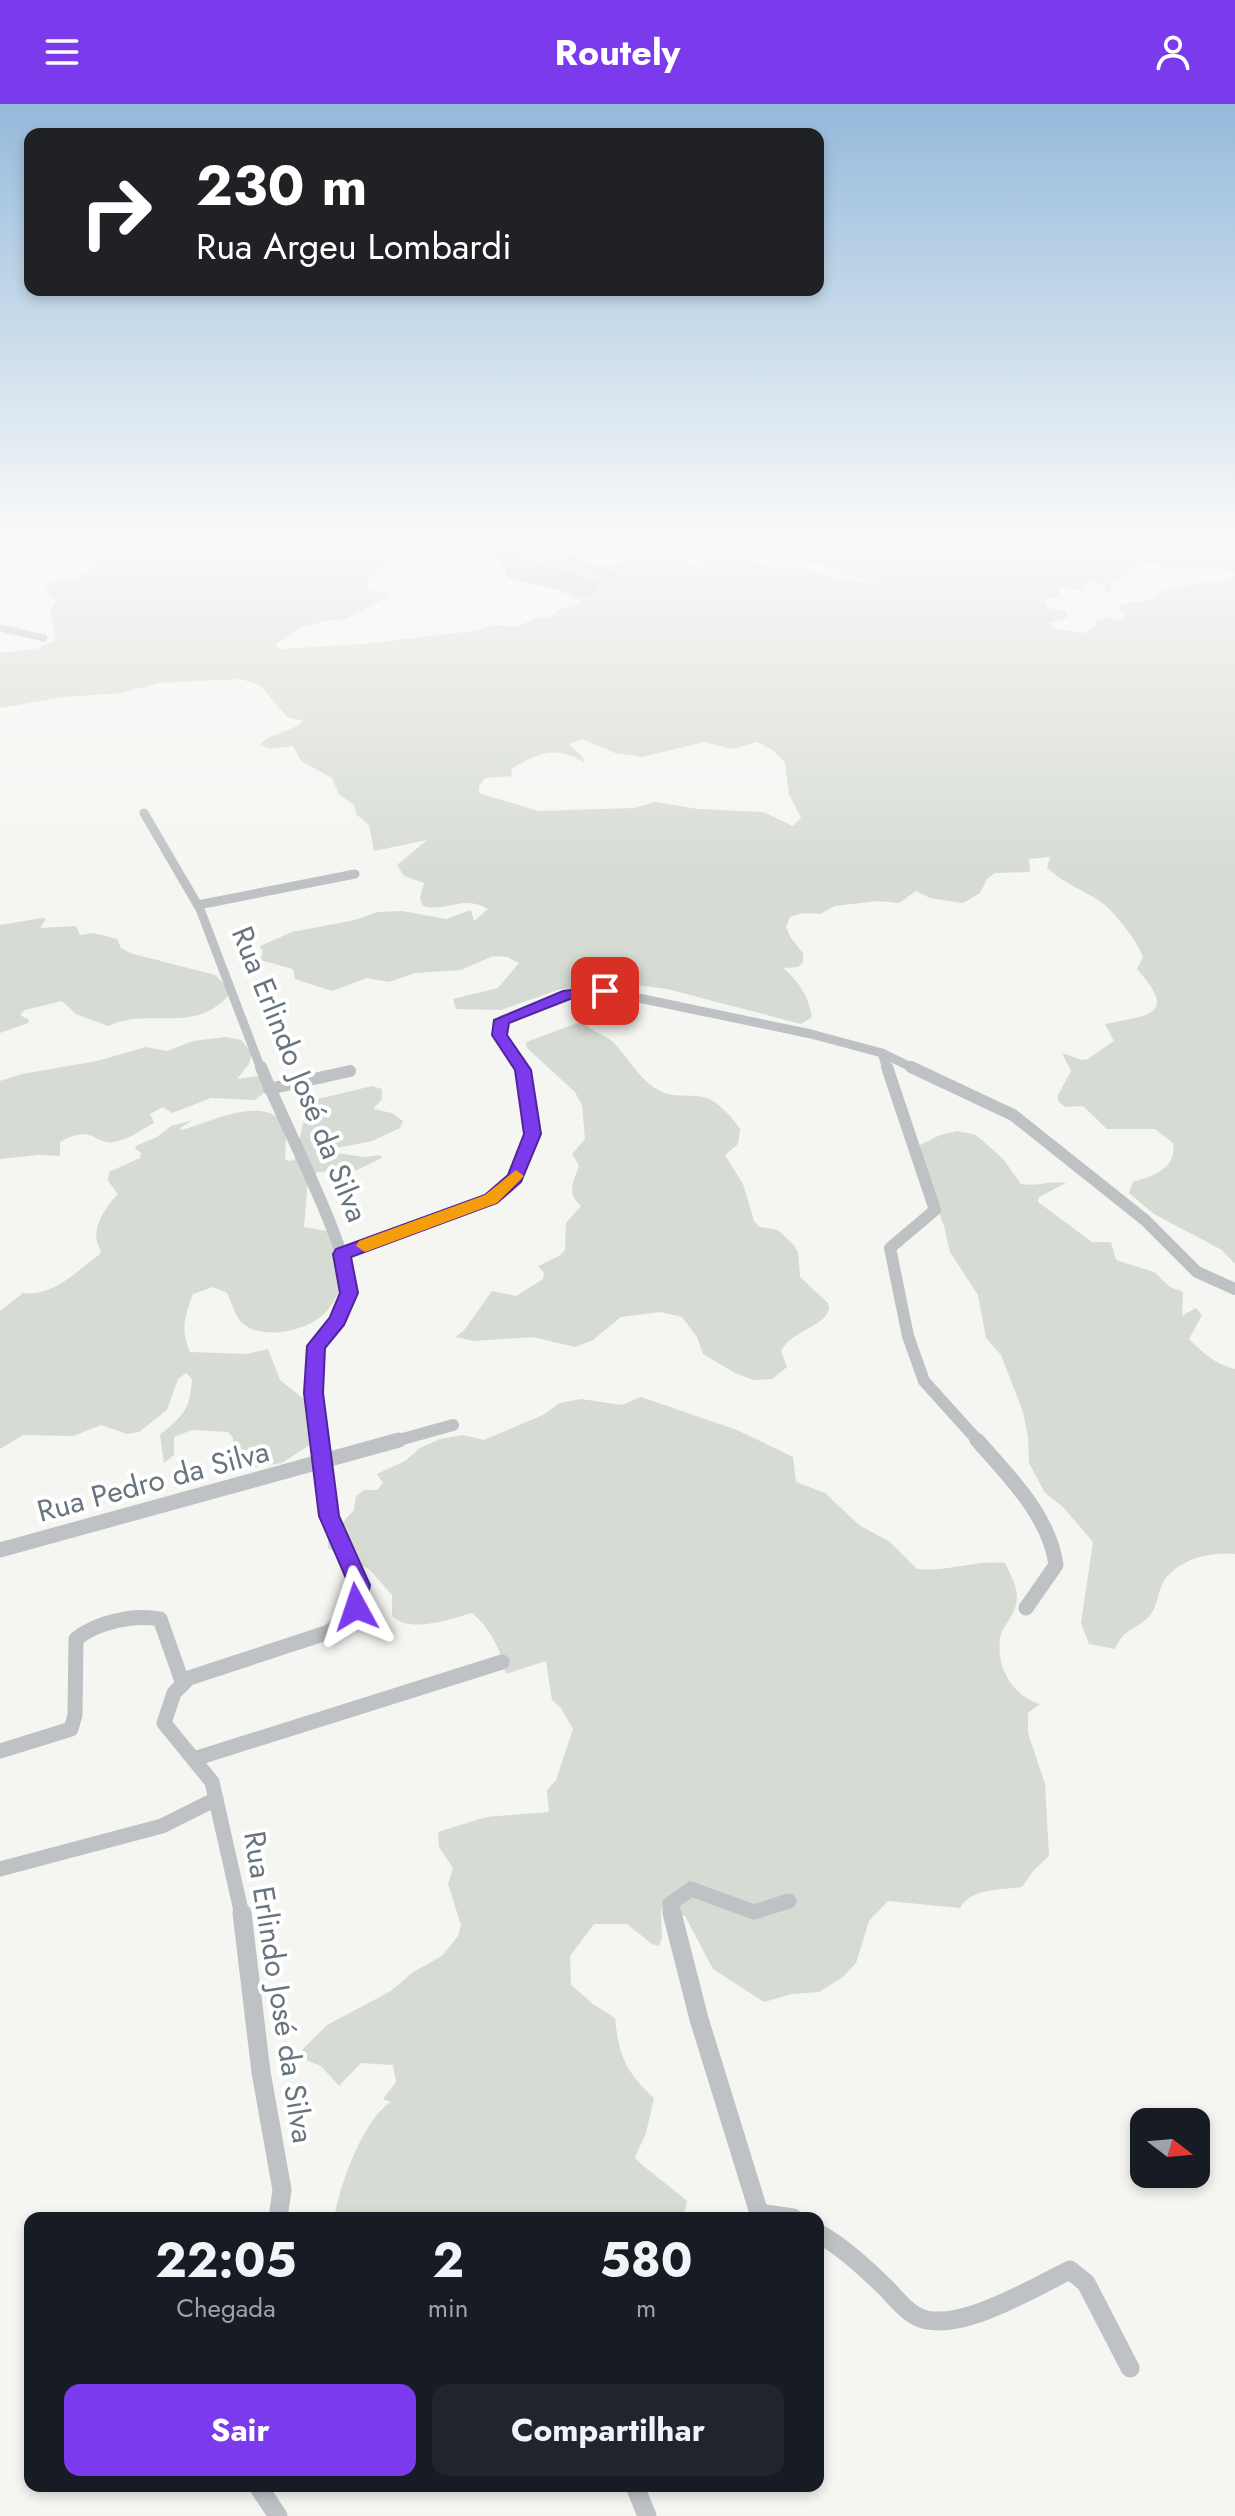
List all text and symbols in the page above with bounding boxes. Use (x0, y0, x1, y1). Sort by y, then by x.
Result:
text: Routely (555, 26, 680, 78)
icon: menu (40, 30, 84, 74)
icon: person (1151, 30, 1195, 74)
text: 230 m (196, 145, 367, 226)
icon: right (64, 160, 168, 264)
text: Rua Argeu Lombardi (196, 220, 512, 272)
street label: Rua Erlindo José da Silva (221, 920, 379, 1228)
pin (571, 957, 639, 1025)
icon: arrive (583, 969, 627, 1013)
street label: Rua Pedro da Silva (32, 1429, 274, 1533)
position arrow (314, 1565, 398, 1649)
street label: Rua Erlindo José da Silva (233, 1828, 325, 2146)
north arrow (1130, 2108, 1210, 2188)
map controls (1130, 2108, 1210, 2188)
text: 22:05 (155, 2226, 296, 2295)
text: 2 (432, 2226, 464, 2295)
text: 580 (600, 2226, 693, 2295)
text: Chegada (176, 2289, 276, 2327)
text: min (428, 2289, 469, 2327)
text: m (636, 2289, 656, 2327)
button: Sair (64, 2384, 416, 2476)
button: Compartilhar (432, 2384, 784, 2476)

